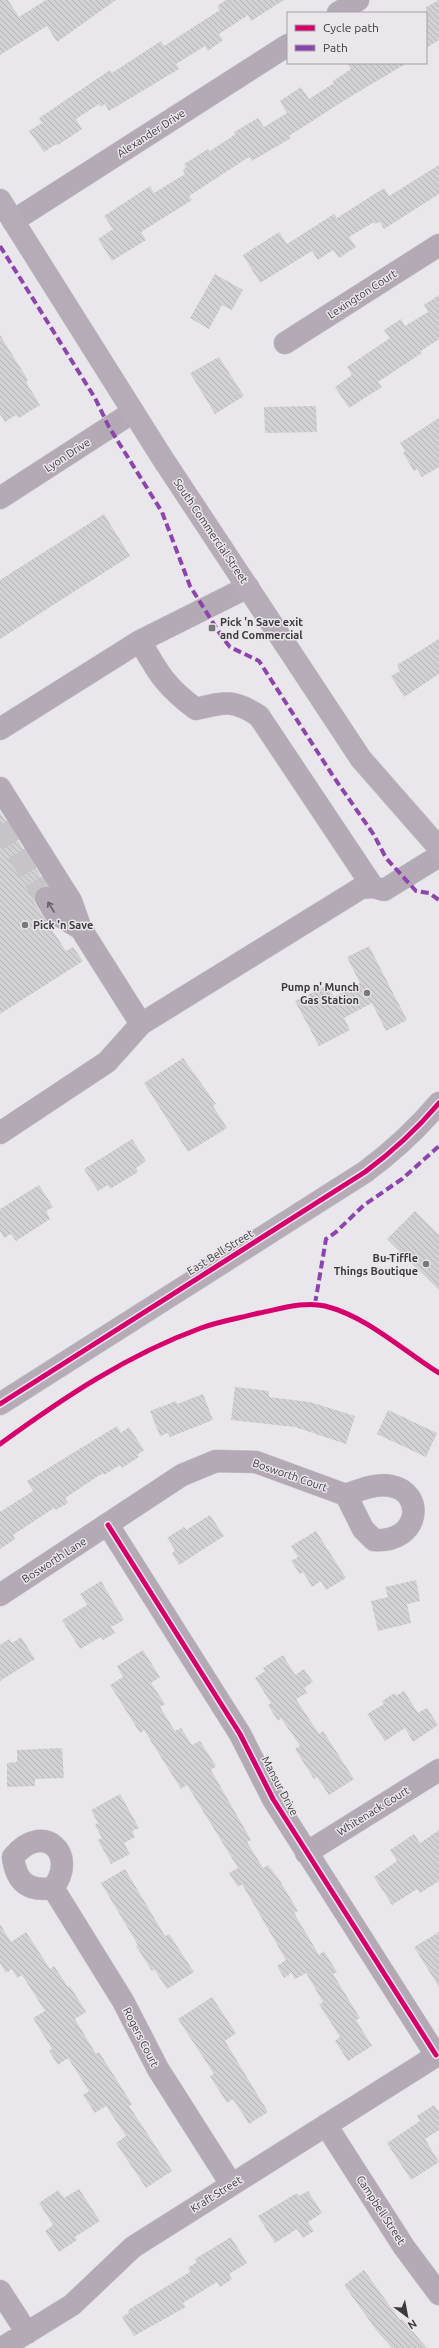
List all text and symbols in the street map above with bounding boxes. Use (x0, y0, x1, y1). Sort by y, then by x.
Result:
legend (287, 12, 427, 64)
text: Cycle path (323, 21, 379, 34)
text: Path (323, 41, 348, 54)
street label: Alexander Drive (115, 107, 187, 159)
street label: Lexington Court (325, 267, 399, 321)
street label: Lyon Drive (42, 436, 92, 474)
street label: South Commercial Street (171, 476, 251, 586)
place label: Pick 'n Save exit and Commercial (220, 616, 303, 641)
marker: Pick 'n Save exit and Commercial (207, 623, 217, 633)
one-way arrow (47, 902, 55, 913)
place label: Pick 'n Save (33, 919, 93, 931)
marker: Pick 'n Save (20, 920, 30, 930)
place label: Pump n' Munch Gas Station (281, 981, 359, 1006)
marker: Pump n' Munch Gas Station (362, 988, 372, 998)
street label: East Bell Street (185, 1227, 256, 1277)
place label: Bu-Tiffle Things Boutique (334, 1252, 418, 1277)
marker: Bu-Tiffle Things Boutique (421, 1259, 431, 1269)
street label: Bosworth Court (251, 1457, 330, 1494)
street label: Bosworth Lane (20, 1535, 88, 1585)
street label: Mansur Drive (259, 1754, 301, 1818)
street label: Whitenack Court (335, 1784, 412, 1838)
street label: Rogers Court (121, 2005, 161, 2069)
street label: Kraft Street (188, 2173, 244, 2215)
street label: Campbell Street (354, 2173, 408, 2247)
north arrow (387, 2296, 427, 2336)
text: N (406, 2317, 419, 2332)

